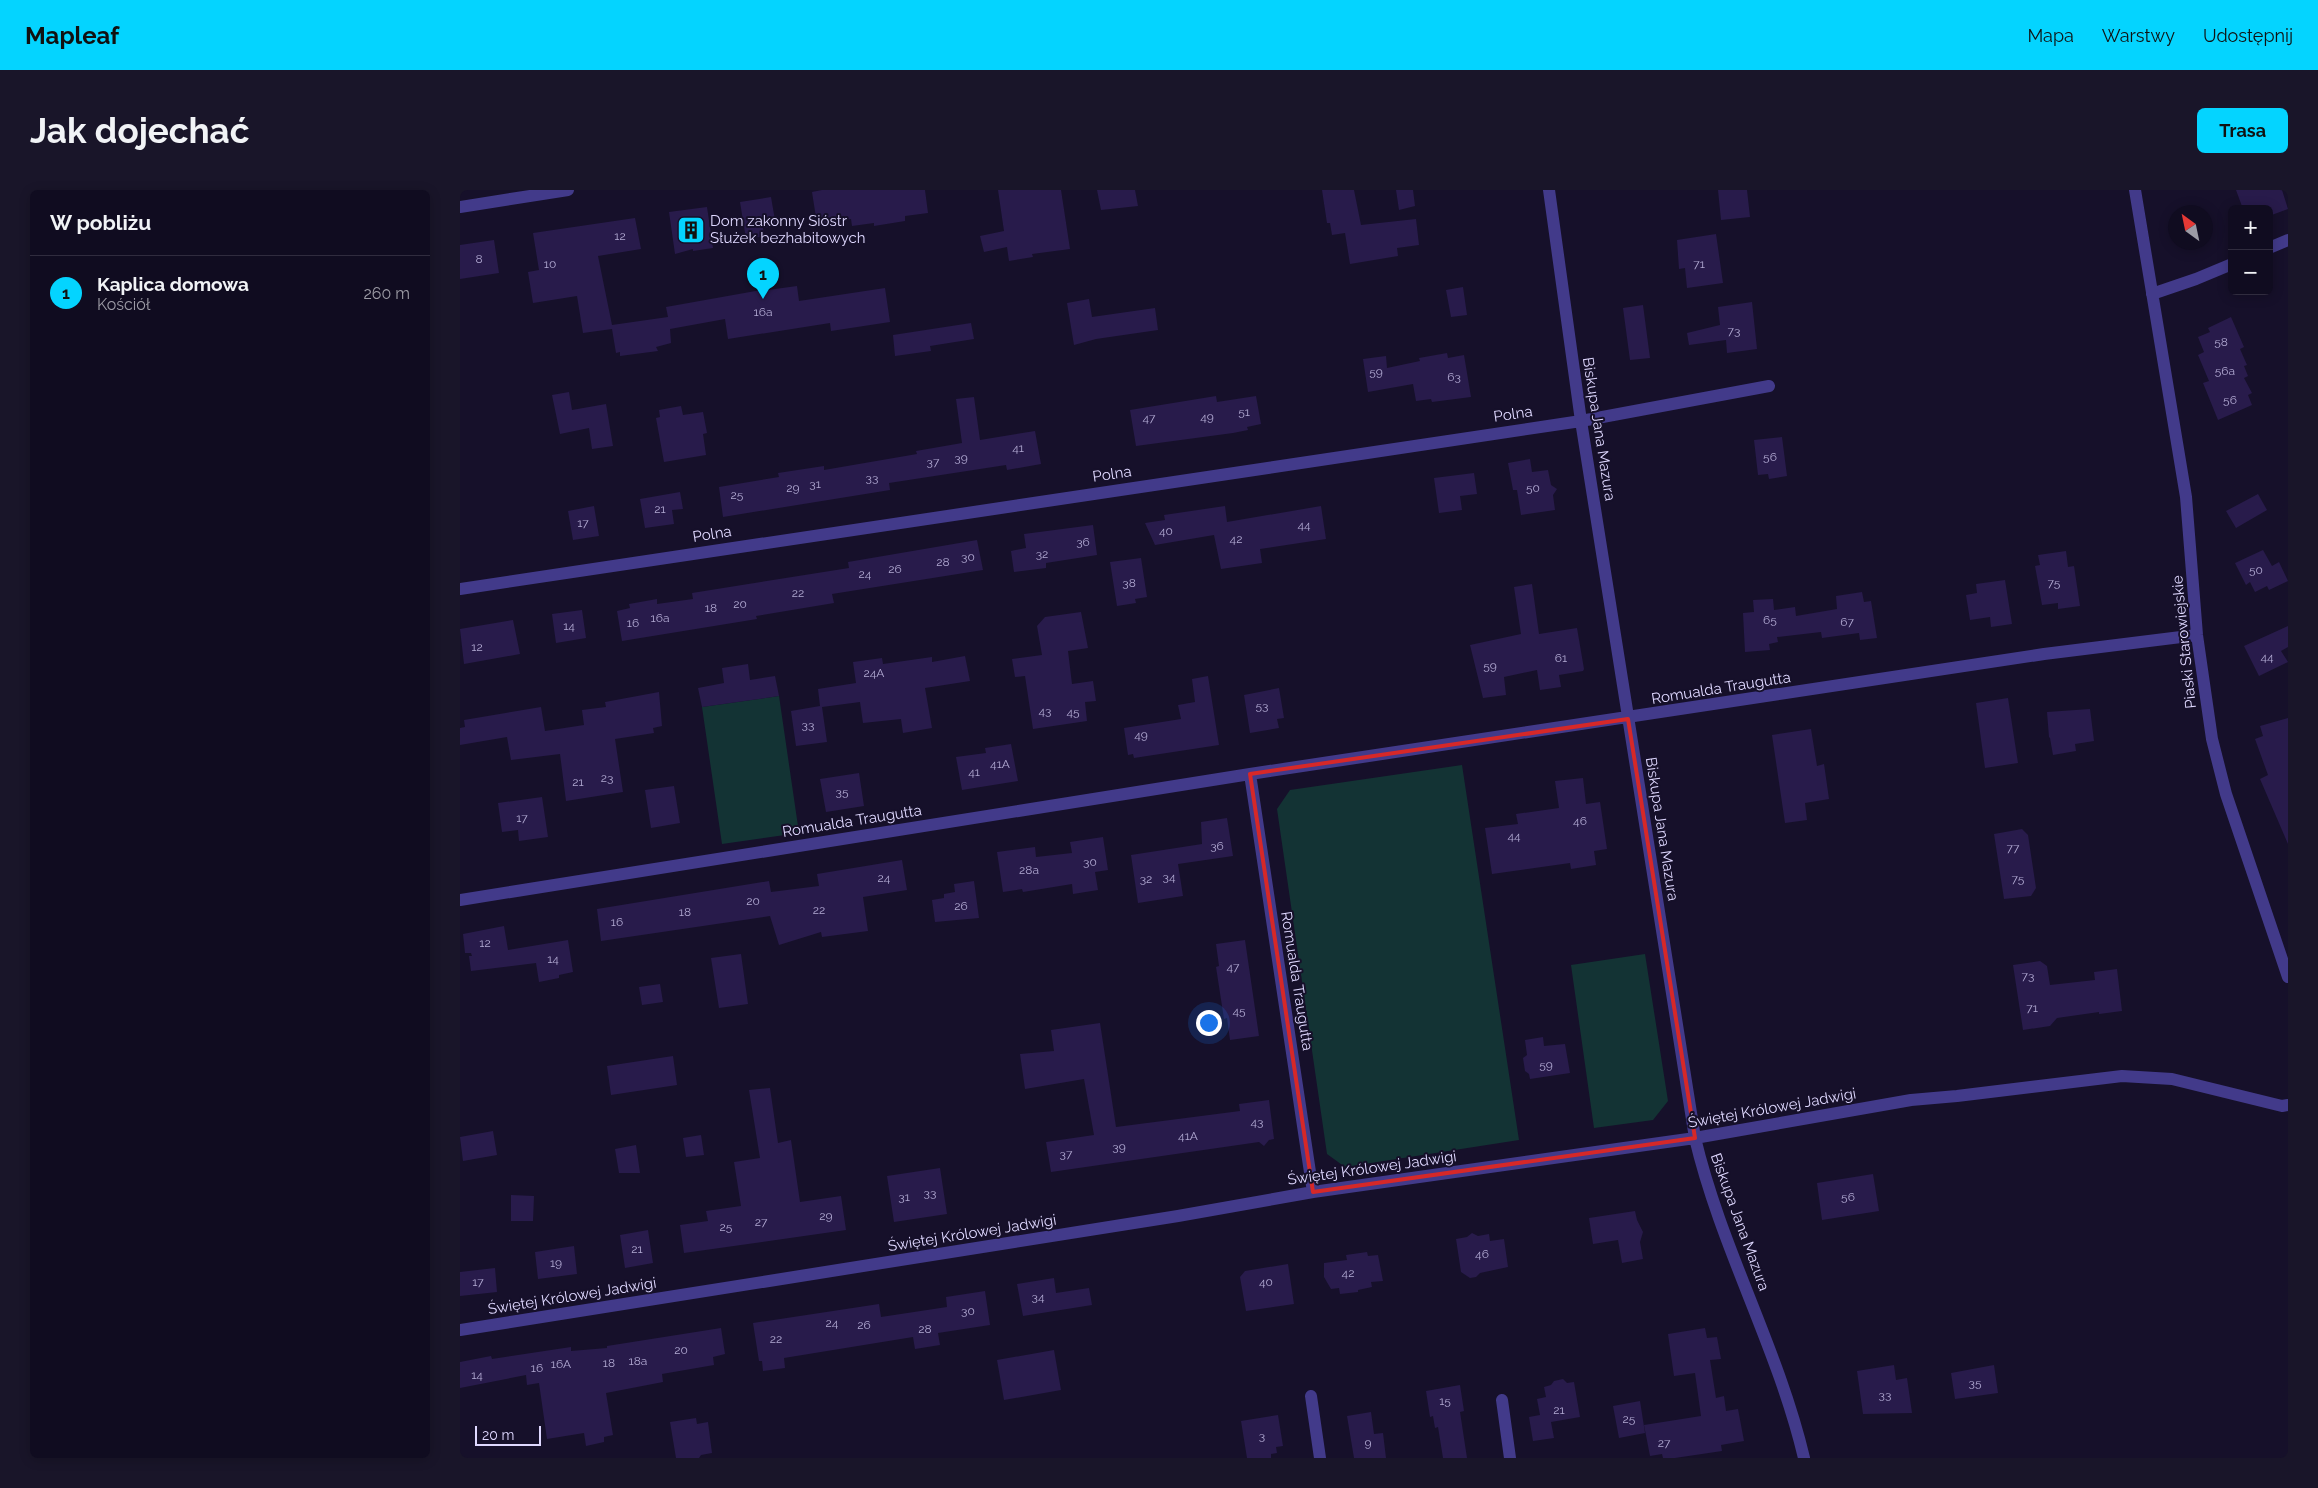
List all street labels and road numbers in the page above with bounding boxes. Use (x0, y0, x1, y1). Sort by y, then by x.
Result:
street label: Biskupa Jana Mazura (1579, 356, 1619, 502)
street label: Polna (1492, 402, 1534, 426)
street label: Polna (1091, 462, 1133, 486)
street label: Polna (691, 522, 733, 546)
street label: Piaski Starowiejskie (2168, 574, 2200, 709)
street label: Romualda Traugutta (1650, 668, 1792, 708)
street label: Biskupa Jana Mazura (1642, 756, 1682, 902)
street label: Romualda Traugutta (781, 801, 923, 841)
street label: Romualda Traugutta (1277, 910, 1317, 1052)
street label: Świętej Królowej Jadwigi (1687, 1084, 1857, 1132)
street label: Świętej Królowej Jadwigi (1286, 1147, 1458, 1189)
street label: Biskupa Jana Mazura (1707, 1151, 1773, 1293)
street label: Świętej Królowej Jadwigi (886, 1211, 1058, 1255)
street label: Świętej Królowej Jadwigi (486, 1274, 658, 1318)

